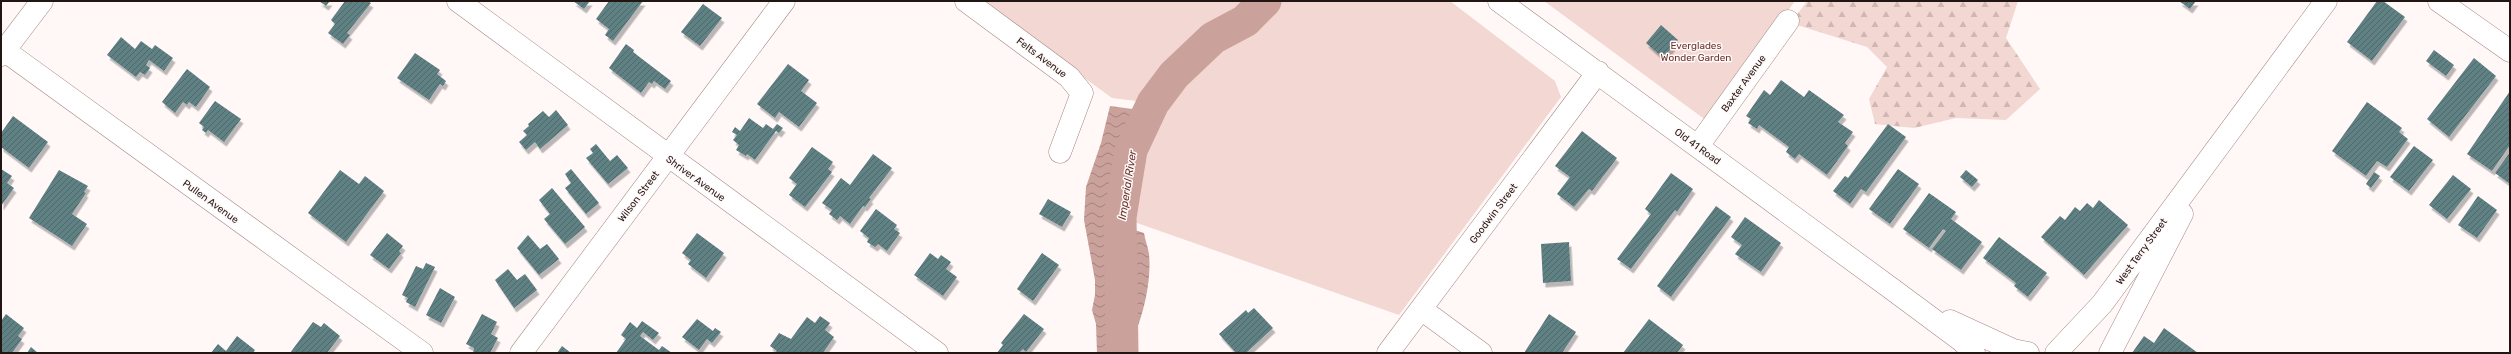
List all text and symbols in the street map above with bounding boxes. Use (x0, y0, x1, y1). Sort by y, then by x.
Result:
street label: Felts Avenue (1014, 35, 1069, 81)
park label: Everglades Wonder Garden (1661, 40, 1731, 64)
street label: Baxter Avenue (1719, 52, 1769, 115)
street label: Old 41 Road (1672, 126, 1723, 168)
water label: Imperial River (1116, 149, 1140, 221)
street label: Shriver Avenue (663, 153, 728, 205)
street label: Wilson Street (616, 169, 662, 225)
street label: Pullen Avenue (180, 178, 241, 226)
street label: Goodwin Street (1467, 181, 1520, 246)
street label: West Terry Street (2114, 216, 2170, 287)

